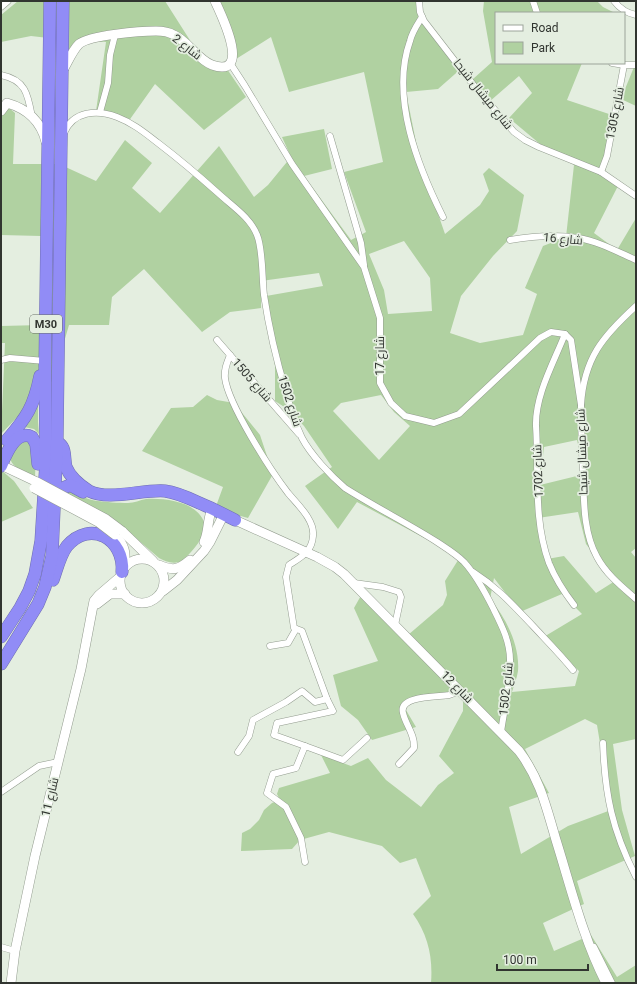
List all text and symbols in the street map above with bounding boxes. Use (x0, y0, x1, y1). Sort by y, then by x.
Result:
legend (495, 12, 625, 64)
text: Road (531, 21, 559, 35)
street label: شارع 2 (169, 31, 204, 63)
text: Park (531, 41, 556, 55)
street label: شارع ميشال شيحا (450, 56, 516, 133)
street label: شارع 1305 (603, 85, 628, 141)
street label: شارع 16 (543, 230, 583, 249)
road number: M30 (30, 315, 62, 333)
street label: شارع 17 (373, 336, 388, 376)
street label: شارع 1505 (229, 355, 275, 405)
street label: شارع 1502 (274, 374, 305, 429)
street label: شارع ميشال شيحا (573, 408, 592, 495)
street label: شارع 1702 (530, 444, 547, 498)
street label: شارع 1502 (496, 662, 517, 716)
street label: شارع 12 (437, 668, 476, 707)
street label: شارع 11 (38, 776, 63, 818)
scale bar (497, 946, 588, 972)
text: 100 m (503, 953, 537, 967)

